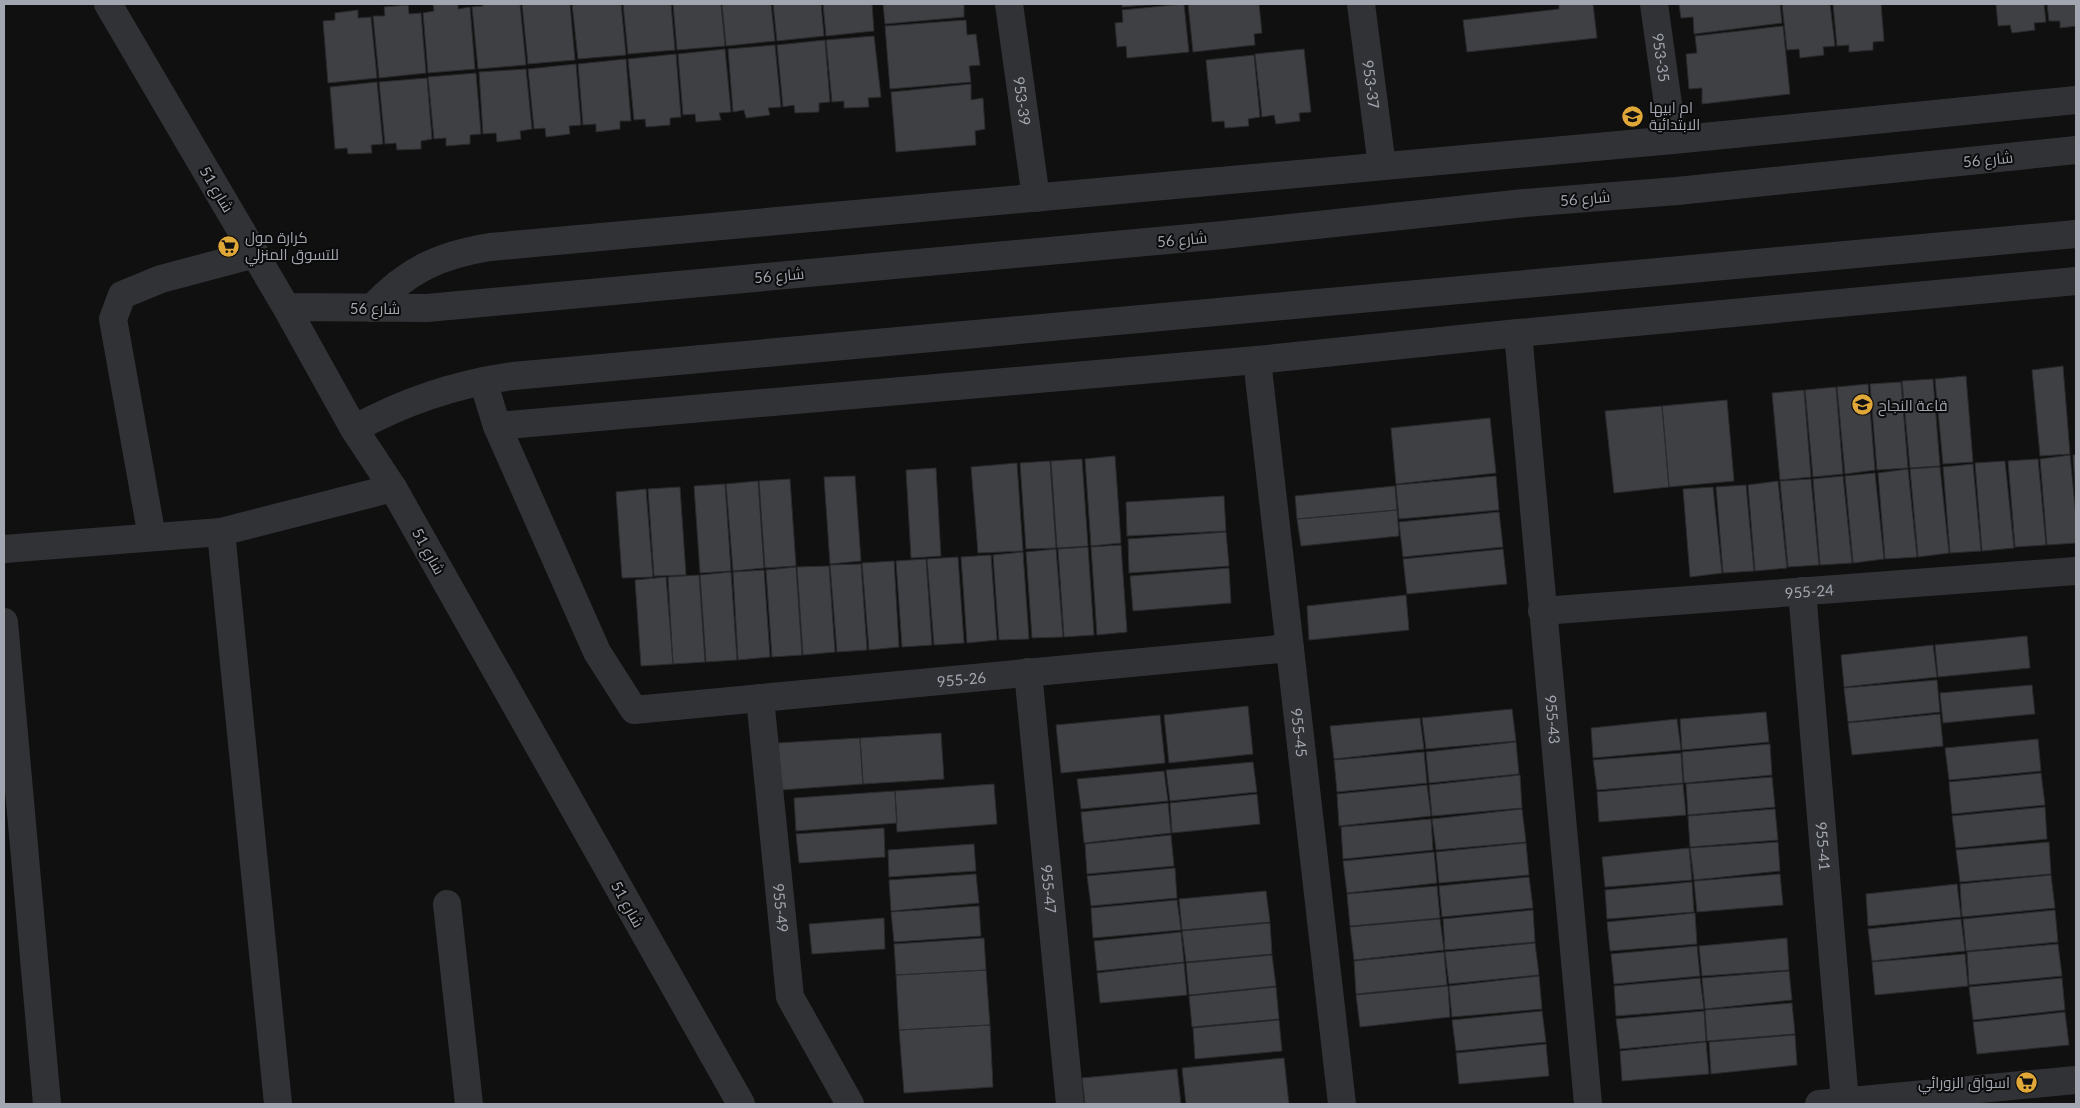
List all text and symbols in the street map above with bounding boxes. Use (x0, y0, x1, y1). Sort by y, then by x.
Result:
street label: 953-35 (1649, 32, 1674, 83)
street label: 953-37 (1359, 59, 1384, 110)
street label: 953-39 (1010, 76, 1035, 127)
place label: ام ابيها الابتدائية (1649, 98, 1700, 133)
school or university icon: ام ابيها الابتدائية (1621, 104, 1645, 128)
street label: شارع 56 (1962, 147, 2014, 174)
street label: شارع 51 (194, 163, 238, 217)
street label: شارع 56 (1559, 187, 1611, 212)
place label: كرارة مول للتسوق المنزلي (245, 228, 339, 267)
street label: شارع 56 (1156, 228, 1208, 253)
supermarket icon: كرارة مول للتسوق المنزلي (217, 234, 241, 258)
street label: شارع 56 (753, 264, 805, 289)
street label: شارع 56 (350, 299, 400, 320)
school or university icon: قاعة النجاح (1850, 393, 1874, 417)
place label: قاعة النجاح (1878, 396, 1948, 417)
street label: شارع 51 (406, 525, 449, 579)
street label: 955-24 (1784, 580, 1835, 602)
street label: 955-26 (936, 668, 987, 690)
street label: 955-43 (1542, 694, 1564, 745)
street label: 955-45 (1288, 707, 1311, 758)
street label: 955-41 (1812, 821, 1834, 871)
street label: 955-47 (1038, 864, 1060, 915)
street label: شارع 51 (605, 878, 648, 932)
street label: 955-49 (770, 883, 792, 933)
supermarket icon: اسواق الزورائي (2014, 1070, 2038, 1094)
place label: اسواق الزورائي (1918, 1073, 2010, 1095)

